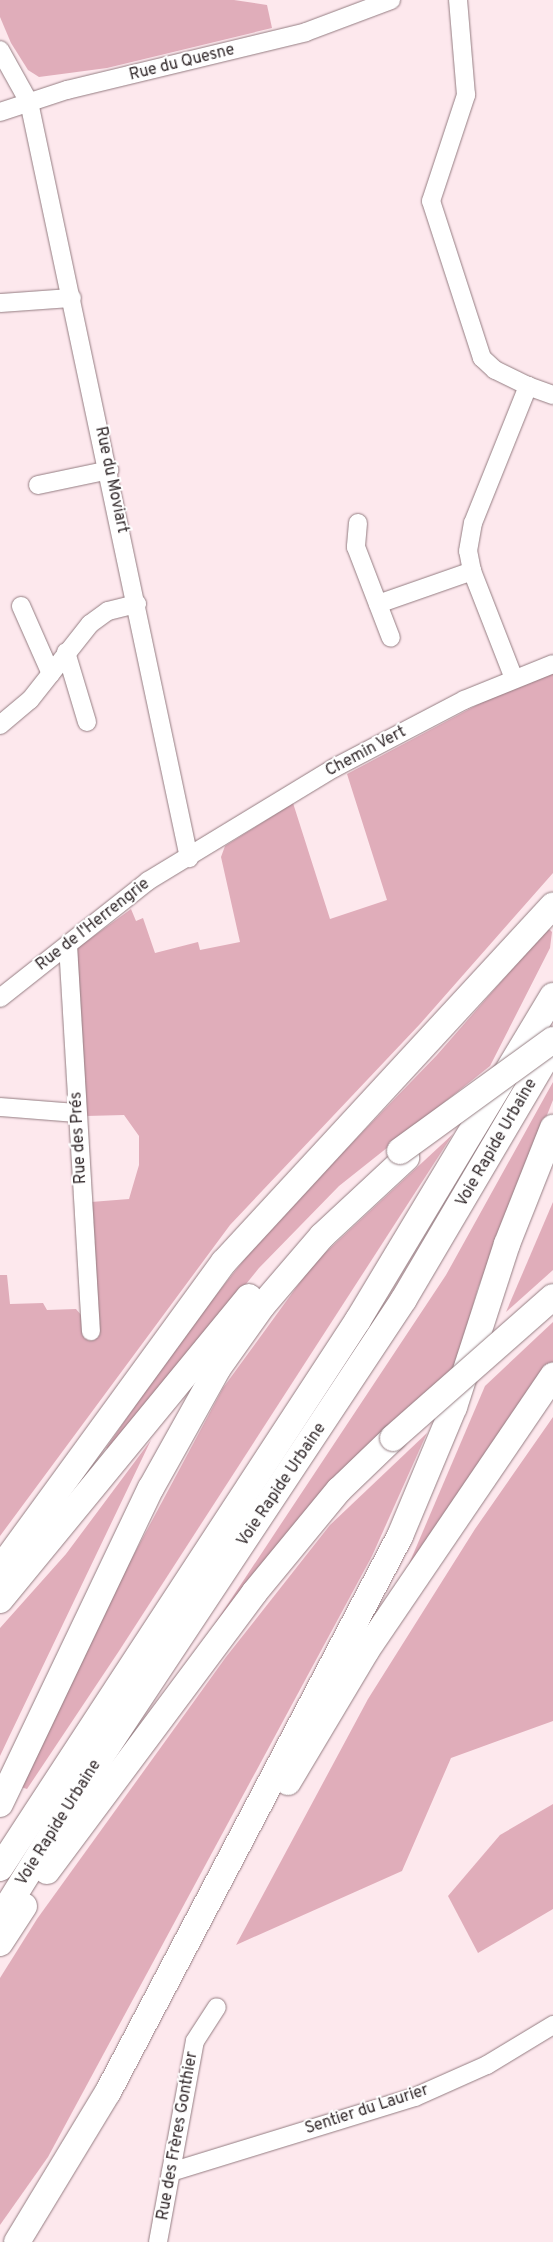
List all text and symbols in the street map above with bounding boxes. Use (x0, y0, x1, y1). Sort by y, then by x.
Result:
street label: Rue du Quesne (127, 41, 237, 85)
street label: Rue du Moviart (90, 425, 132, 535)
street label: Chemin Vert (322, 723, 410, 781)
street label: Rue de l'Herrengrie (32, 875, 154, 975)
street label: Voie Rapide Urbaine (453, 1076, 541, 1210)
street label: Rue des Prés (67, 1091, 91, 1185)
street label: Voie Rapide Urbaine (234, 1420, 330, 1550)
street label: Voie Rapide Urbaine (13, 1757, 105, 1889)
street label: Rue des Frères Gonthier (154, 2050, 202, 2222)
street label: Sentier du Laurier (303, 2081, 431, 2139)

